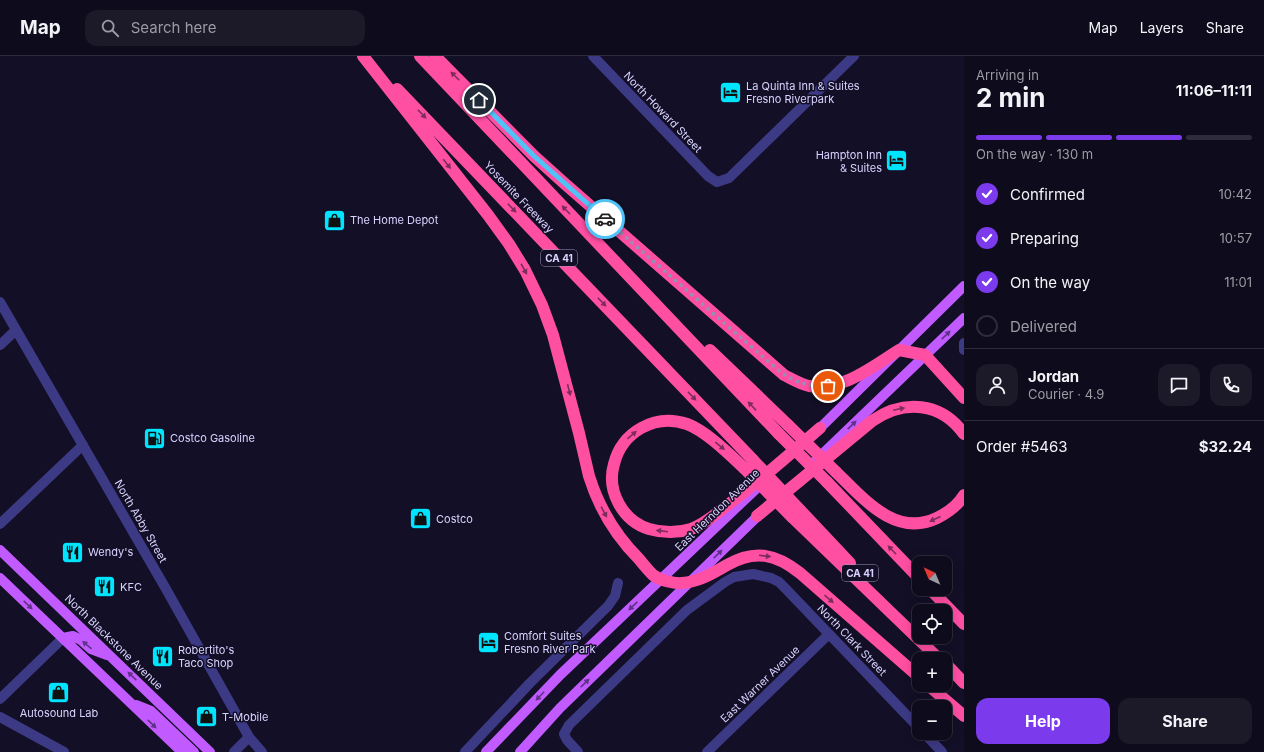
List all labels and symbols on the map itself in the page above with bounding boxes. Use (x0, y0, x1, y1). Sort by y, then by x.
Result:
street label: North Howard Street (621, 69, 705, 156)
one-way arrow (450, 71, 460, 81)
hotel icon: La Quinta Inn & Suites Fresno Riverpark (718, 79, 744, 105)
place label: La Quinta Inn & Suites Fresno Riverpark (746, 79, 860, 106)
pin (462, 83, 496, 117)
one-way arrow (417, 110, 426, 119)
place label: Hampton Inn & Suites (816, 148, 882, 175)
hotel icon: Hampton Inn & Suites (884, 148, 910, 174)
one-way arrow (443, 158, 452, 169)
street label: Yosemite Freeway (481, 158, 557, 236)
courier (585, 199, 625, 239)
one-way arrow (507, 203, 517, 213)
one-way arrow (562, 205, 571, 215)
shop icon: The Home Depot (321, 207, 347, 233)
place label: The Home Depot (350, 213, 439, 227)
road number: CA 41 (541, 250, 577, 266)
one-way arrow (521, 263, 527, 275)
one-way arrow (597, 297, 606, 307)
one-way arrow (941, 330, 951, 340)
pin (811, 369, 845, 403)
one-way arrow (566, 384, 572, 396)
one-way arrow (687, 391, 696, 401)
one-way arrow (747, 401, 757, 411)
one-way arrow (892, 405, 905, 411)
one-way arrow (847, 420, 857, 430)
fuel station icon: Costco Gasoline (141, 425, 167, 451)
one-way arrow (627, 430, 637, 439)
place label: Costco Gasoline (170, 431, 255, 445)
one-way arrow (714, 441, 725, 450)
street label: East Herndon Avenue (672, 466, 762, 554)
street label: North Abby Street (112, 477, 171, 565)
shop icon: Costco (407, 506, 433, 532)
one-way arrow (600, 506, 607, 518)
place label: Costco (436, 512, 473, 526)
one-way arrow (929, 516, 940, 522)
one-way arrow (656, 528, 668, 535)
restaurant icon: Wendy's (60, 539, 86, 565)
place label: Wendy's (88, 545, 133, 559)
one-way arrow (887, 545, 897, 555)
one-way arrow (713, 550, 723, 559)
one-way arrow (759, 553, 772, 560)
north arrow (912, 556, 952, 596)
road number: CA 41 (842, 565, 878, 581)
restaurant icon: KFC (91, 574, 117, 600)
place label: KFC (120, 580, 142, 594)
street label: North Blackstone Avenue (62, 591, 166, 693)
one-way arrow (824, 594, 835, 603)
one-way arrow (23, 600, 33, 609)
one-way arrow (629, 601, 638, 610)
street label: North Clark Street (814, 601, 890, 679)
hotel icon: Comfort Suites Fresno River Park (476, 629, 502, 655)
place label: Comfort Suites Fresno River Park (504, 629, 595, 656)
one-way arrow (81, 641, 92, 650)
restaurant icon: Robertito's Taco Shop (149, 643, 175, 669)
place label: Robertito's Taco Shop (178, 643, 234, 670)
street label: East Warner Avenue (717, 643, 803, 725)
one-way arrow (127, 672, 137, 681)
one-way arrow (580, 678, 590, 688)
shop icon: Autosound Lab (46, 680, 72, 706)
one-way arrow (535, 691, 544, 701)
shop icon: T-Mobile (194, 704, 220, 730)
place label: Autosound Lab (20, 706, 99, 720)
place label: T-Mobile (222, 710, 268, 724)
one-way arrow (147, 719, 157, 729)

